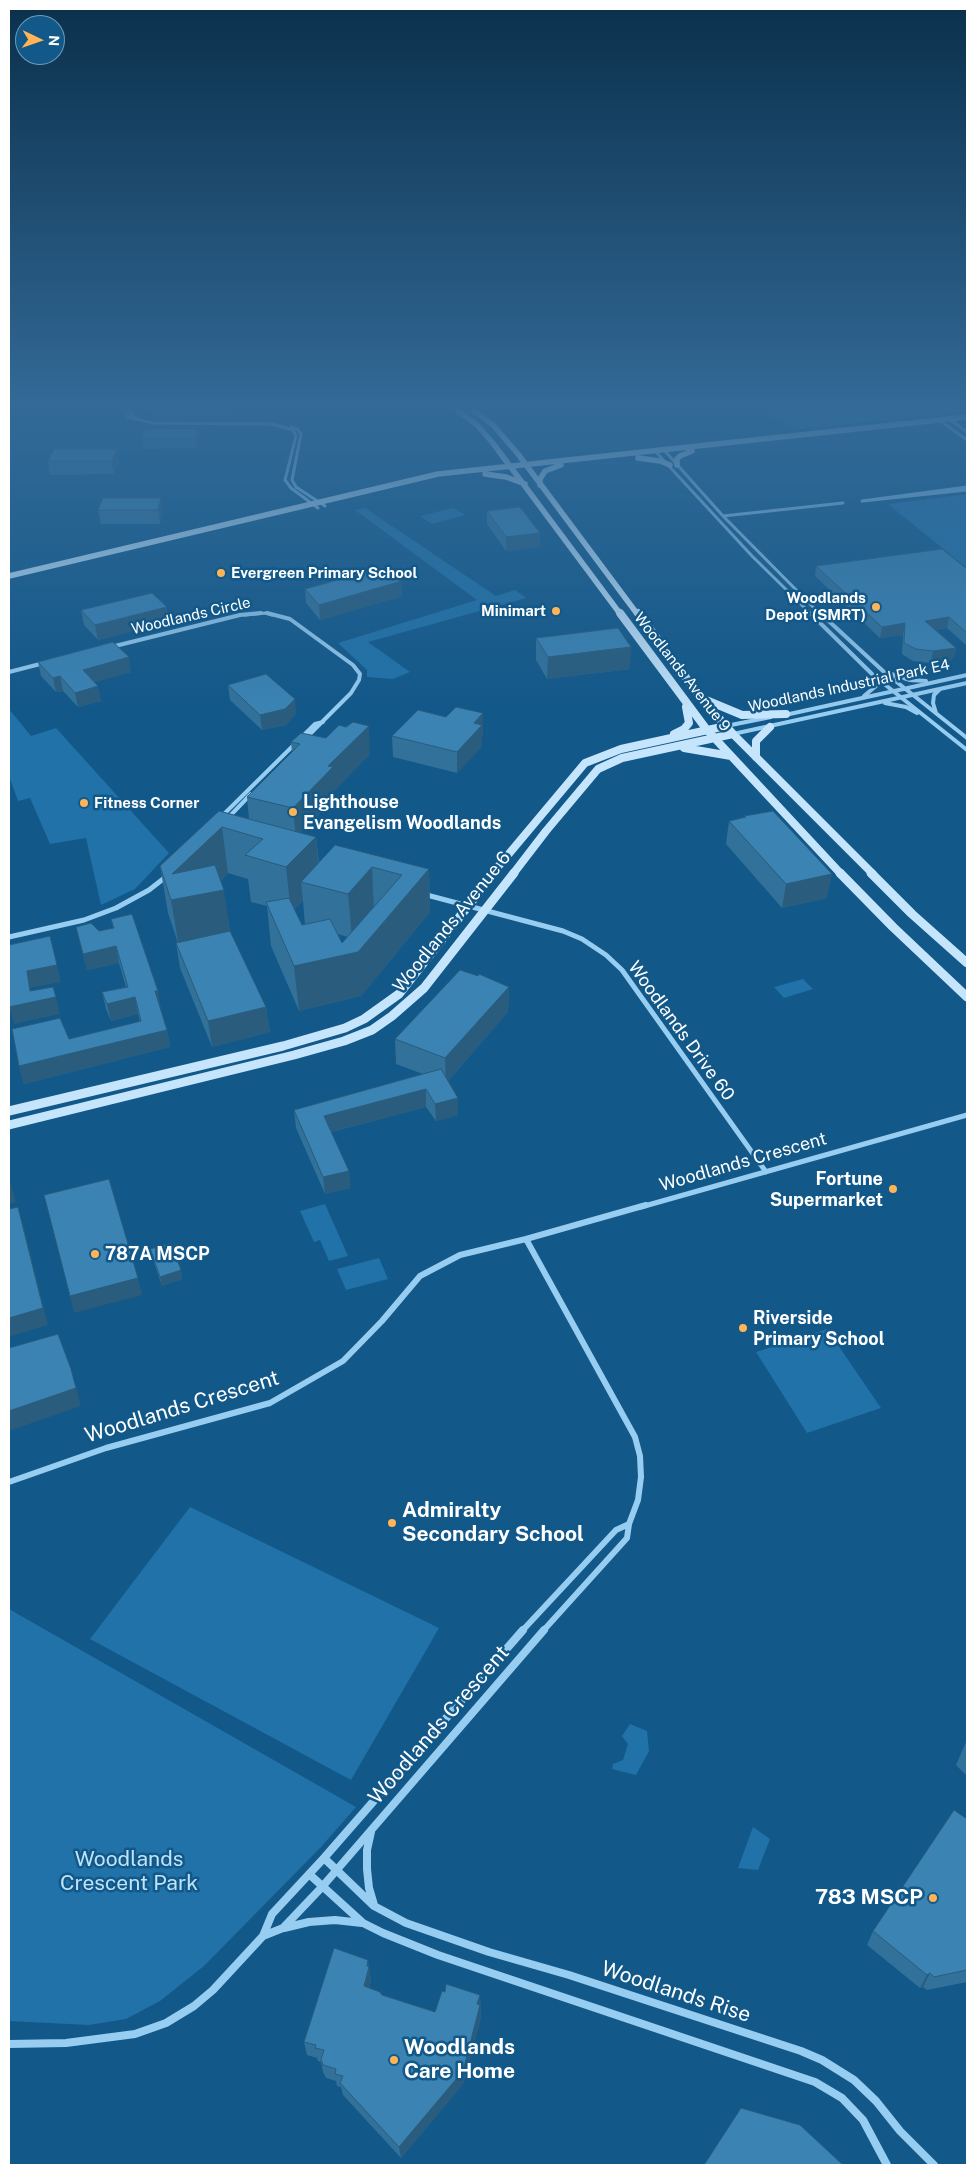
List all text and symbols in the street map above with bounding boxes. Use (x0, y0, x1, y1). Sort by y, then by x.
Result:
north arrow (15, 15, 65, 65)
text: N (46, 35, 62, 47)
place label: Evergreen Primary School (231, 564, 417, 582)
marker: Evergreen Primary School (215, 567, 227, 579)
place label: Woodlands Depot (SMRT) (765, 589, 866, 624)
street label: Woodlands Circle (130, 594, 252, 638)
marker: Woodlands Depot (SMRT) (870, 601, 882, 613)
place label: Minimart (481, 602, 546, 620)
marker: Minimart (550, 605, 562, 617)
street label: Woodlands Avenue 9 (630, 609, 734, 735)
street label: Woodlands Industrial Park E4 (747, 656, 951, 716)
place label: Lighthouse Evangelism Woodlands (303, 791, 501, 834)
place label: Fitness Corner (94, 794, 199, 812)
marker: Fitness Corner (78, 797, 90, 809)
marker: Lighthouse Evangelism Woodlands (287, 806, 299, 818)
street label: Woodlands Avenue 6 (389, 847, 515, 997)
street label: Woodlands Drive 60 (623, 957, 739, 1105)
street label: Woodlands Crescent (657, 1128, 829, 1196)
place label: Fortune Supermarket (770, 1168, 883, 1210)
marker: Fortune Supermarket (887, 1183, 899, 1195)
place label: 787A MSCP (105, 1243, 210, 1265)
marker: 787A MSCP (89, 1248, 101, 1260)
place label: Riverside Primary School (753, 1307, 885, 1350)
marker: Riverside Primary School (737, 1322, 749, 1334)
street label: Woodlands Crescent (82, 1365, 282, 1449)
place label: Admiralty Secondary School (402, 1498, 584, 1548)
marker: Admiralty Secondary School (386, 1517, 398, 1529)
street label: Woodlands Crescent (363, 1641, 515, 1809)
park label: Woodlands Crescent Park (60, 1847, 198, 1897)
place label: 783 MSCP (815, 1885, 923, 1911)
marker: 783 MSCP (927, 1892, 939, 1904)
street label: Woodlands Rise (598, 1956, 754, 2028)
place label: Woodlands Care Home (404, 2035, 515, 2085)
marker: Woodlands Care Home (388, 2054, 400, 2066)

